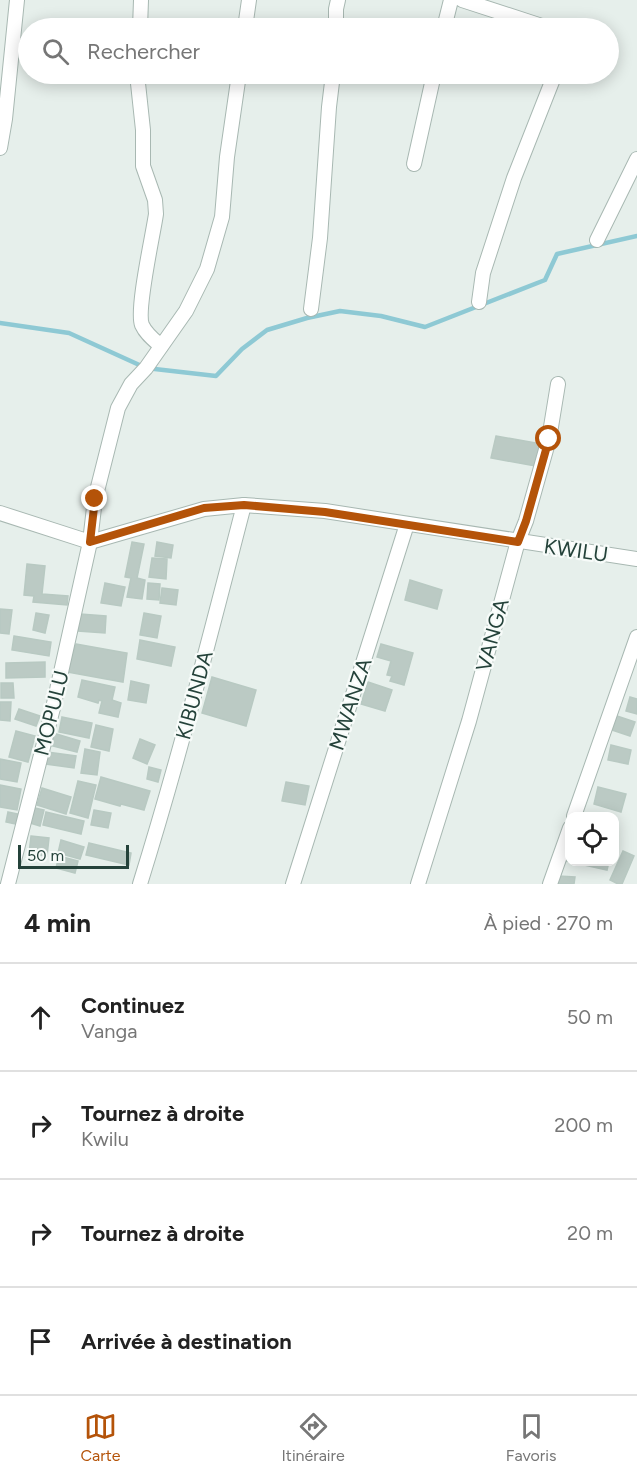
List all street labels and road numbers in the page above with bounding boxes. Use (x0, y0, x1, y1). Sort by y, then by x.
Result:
street label: KWILU (542, 533, 610, 567)
street label: VANGA (470, 596, 514, 674)
street label: KIBUNDA (170, 648, 218, 742)
street label: MWANZA (323, 655, 377, 753)
street label: MOPULU (28, 668, 74, 758)

